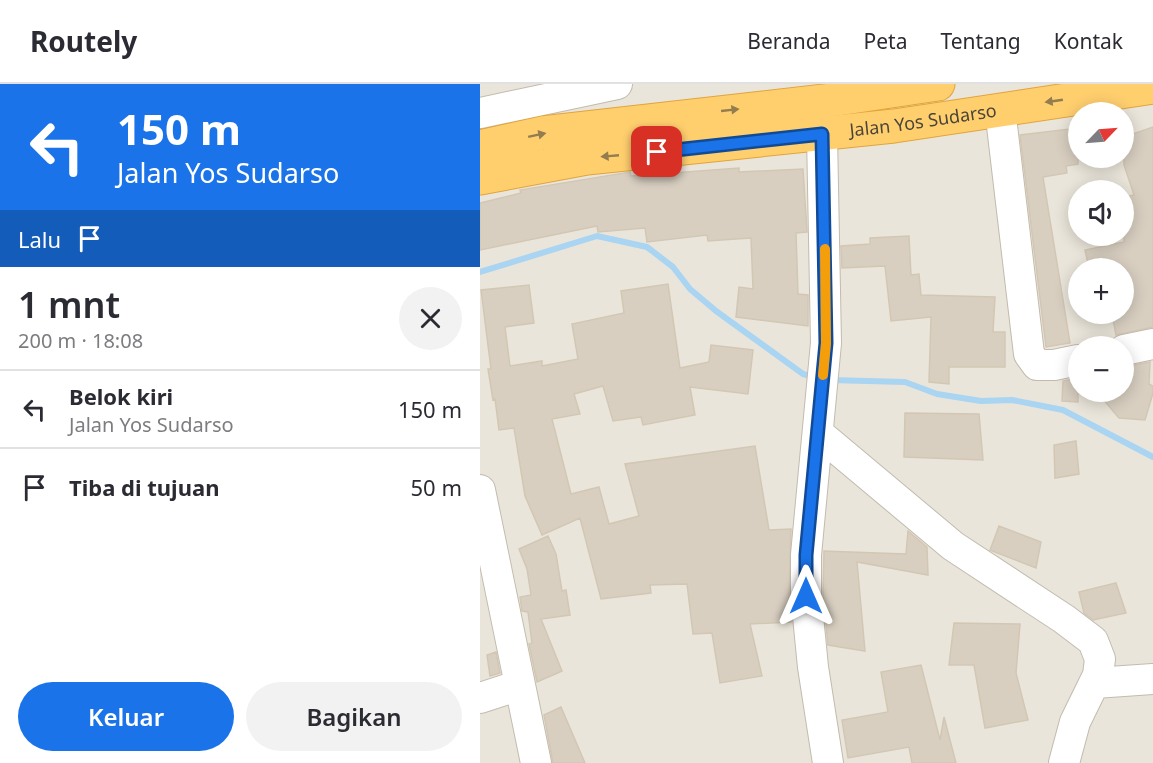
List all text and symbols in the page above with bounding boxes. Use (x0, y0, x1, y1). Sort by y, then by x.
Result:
text: Routely (30, 22, 137, 60)
text: Beranda (747, 27, 831, 55)
text: Peta (864, 27, 907, 55)
text: Tentang (940, 27, 1021, 55)
text: Kontak (1054, 27, 1123, 55)
one-way arrow (1044, 97, 1063, 106)
street label: Jalan Yos Sudarso (846, 98, 998, 142)
text: 150 m (117, 100, 241, 157)
north arrow (1068, 102, 1134, 168)
map controls (1068, 102, 1134, 402)
one-way arrow (721, 105, 740, 115)
icon: left (18, 108, 96, 186)
pin (631, 126, 682, 177)
one-way arrow (528, 129, 546, 139)
icon: arrive (640, 135, 673, 168)
one-way arrow (601, 151, 620, 161)
text: Jalan Yos Sudarso (117, 154, 339, 191)
button: sound (1068, 180, 1134, 246)
icon: arrive (73, 222, 106, 255)
text: Lalu (18, 224, 61, 254)
button: + (1068, 258, 1134, 324)
text: 1 mnt (18, 280, 120, 329)
button: close (399, 287, 462, 350)
text: 200 m · 18:08 (18, 327, 143, 354)
button: − (1068, 336, 1134, 402)
text: Belok kiri (69, 381, 173, 411)
icon: left (18, 393, 51, 426)
text: 150 m (398, 394, 462, 424)
text: Jalan Yos Sudarso (69, 411, 234, 438)
icon: arrive (18, 471, 51, 504)
text: Tiba di tujuan (69, 472, 219, 502)
text: 50 m (411, 472, 462, 502)
position arrow (774, 564, 838, 628)
button: Keluar (18, 682, 234, 751)
button: Bagikan (246, 682, 462, 751)

